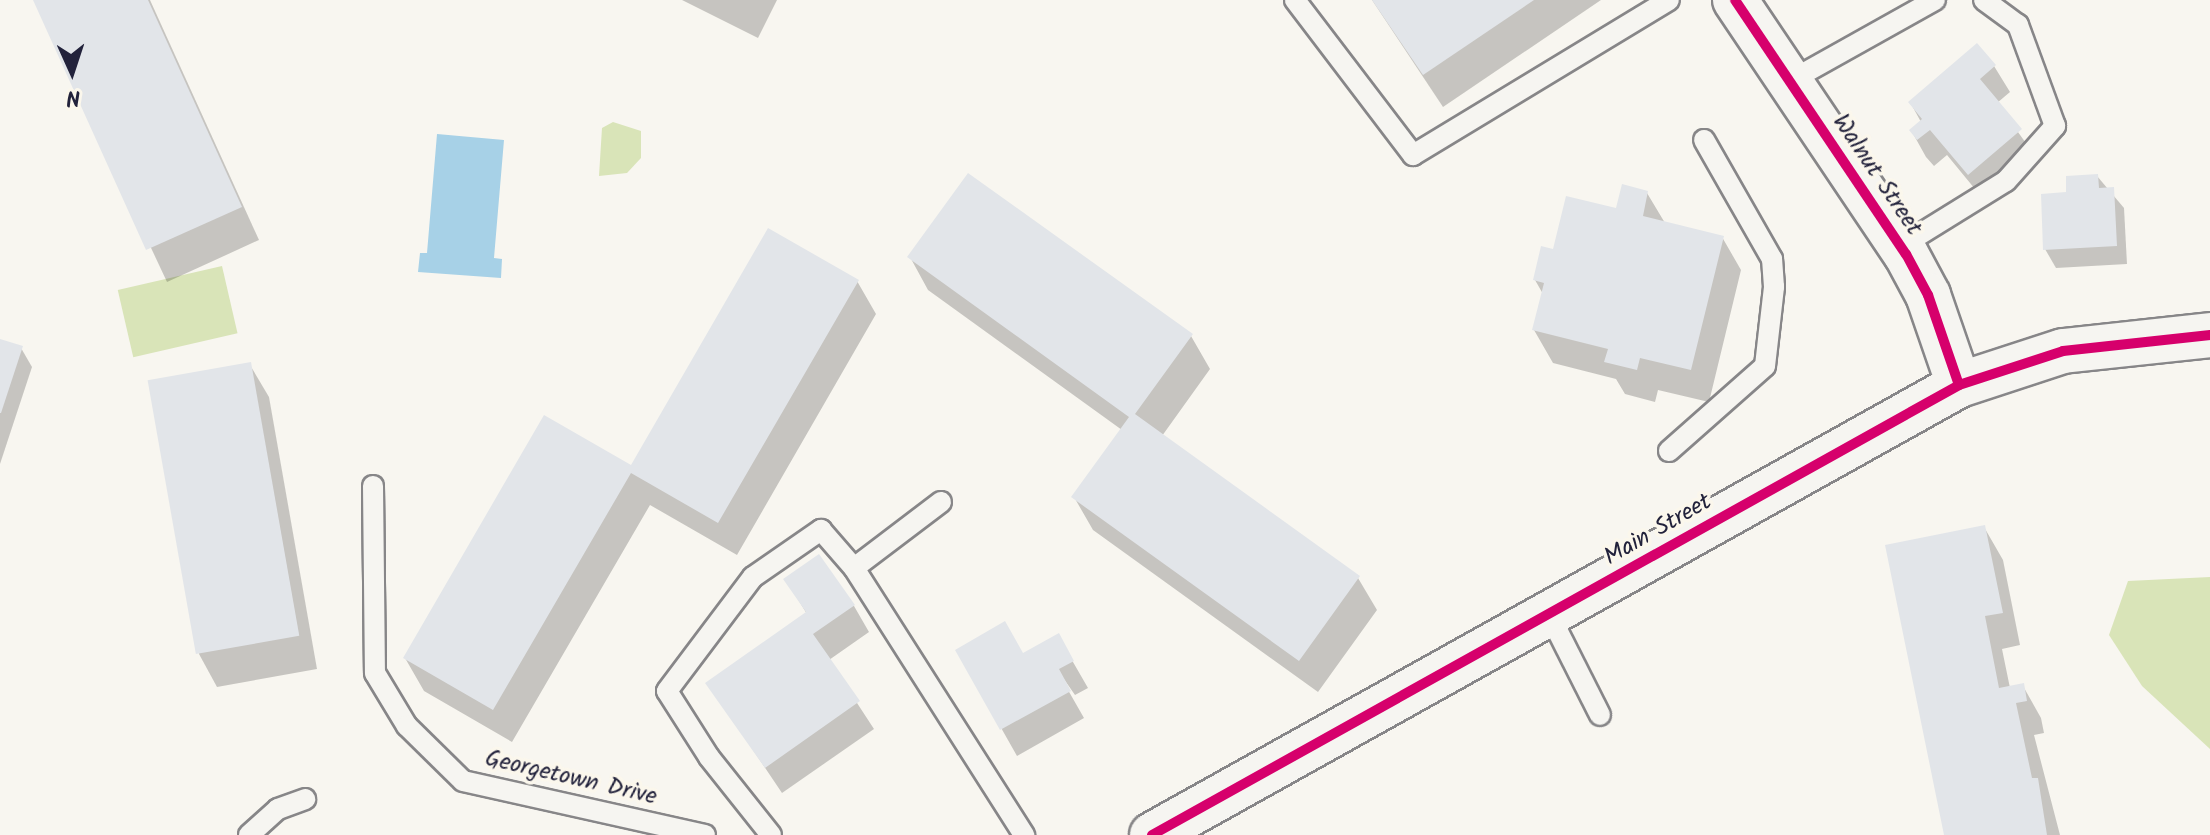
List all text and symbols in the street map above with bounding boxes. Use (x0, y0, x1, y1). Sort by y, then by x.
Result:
north arrow (32, 32, 112, 112)
text: N (65, 79, 81, 114)
street label: Walnut Street (1826, 109, 1928, 241)
street label: Main Street (1599, 488, 1717, 572)
street label: Georgetown Drive (482, 744, 660, 812)

